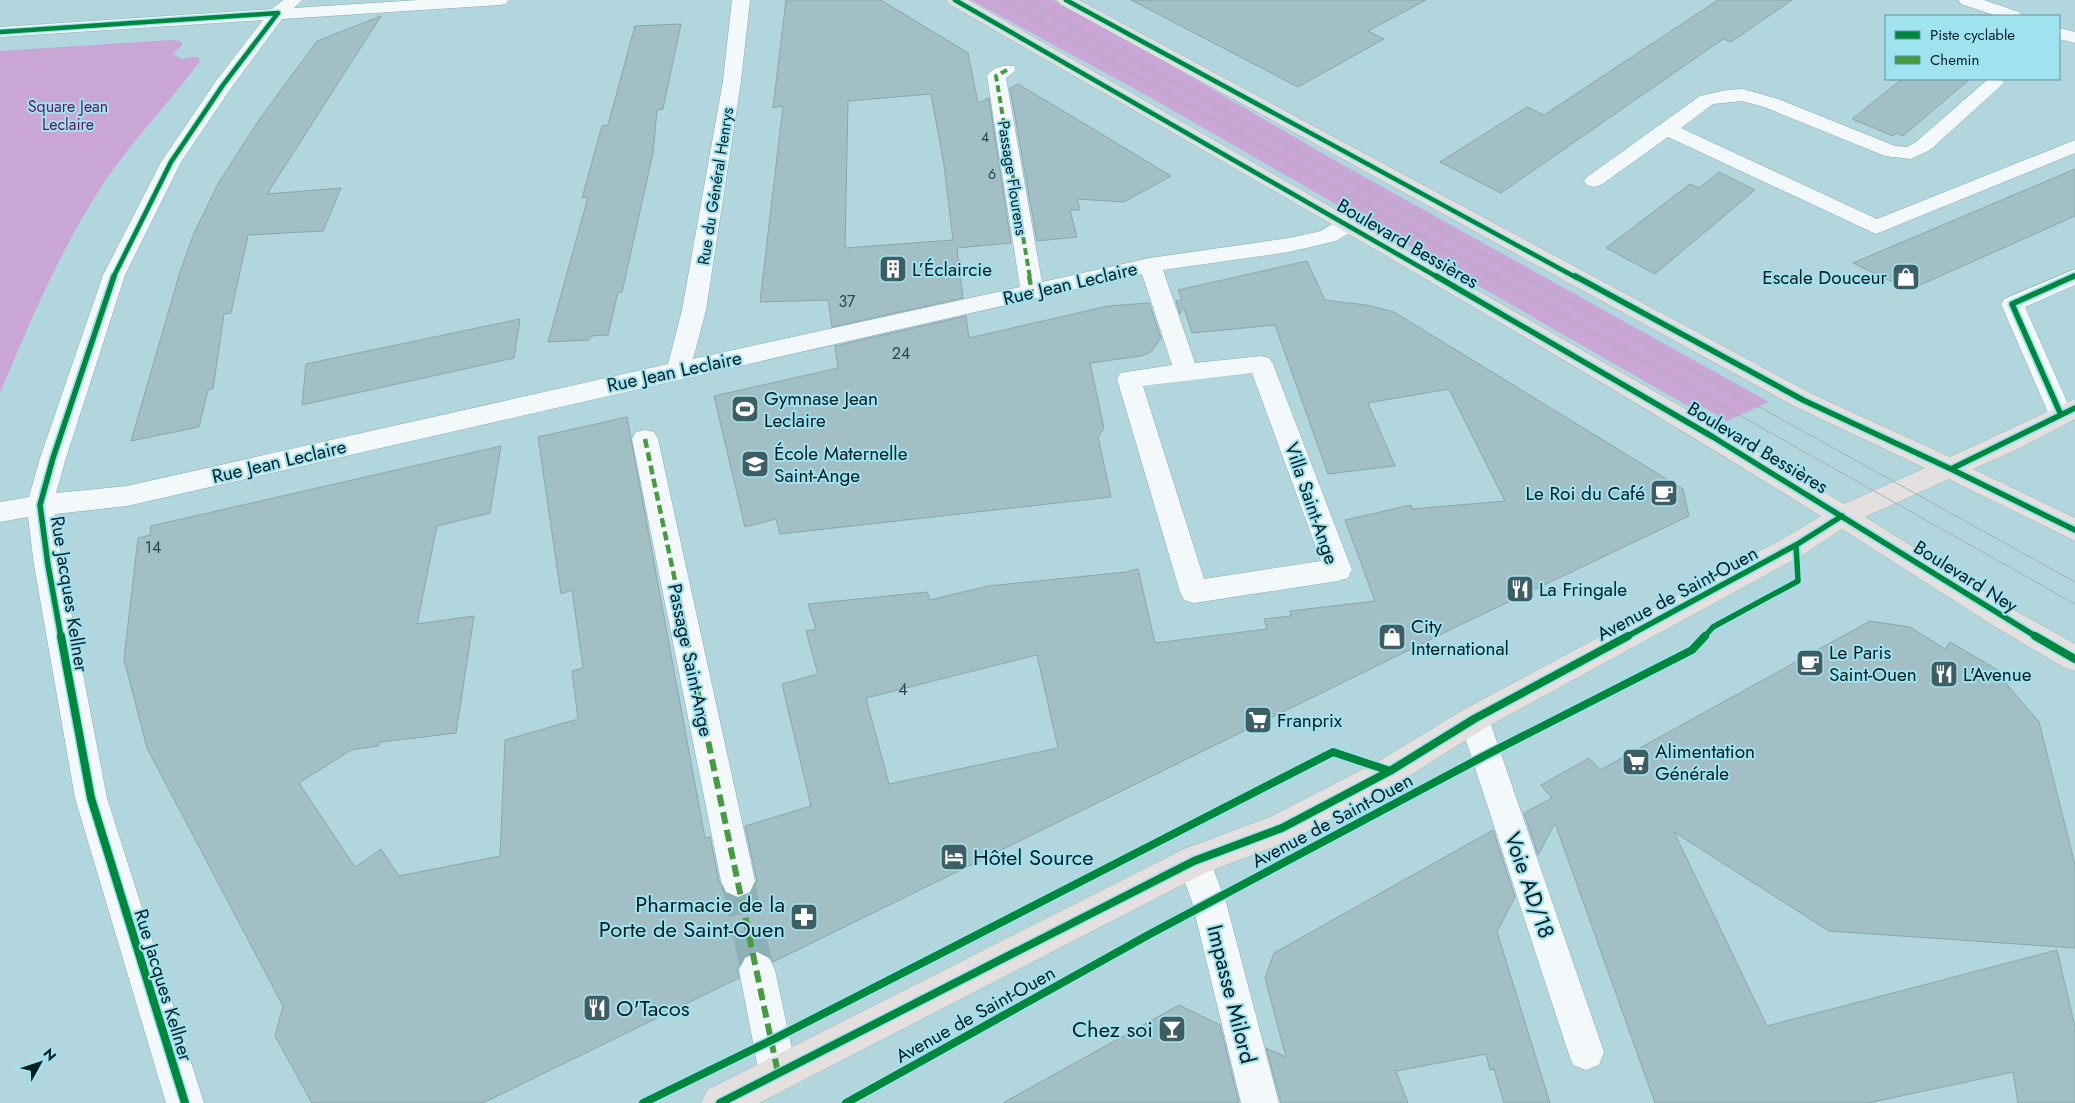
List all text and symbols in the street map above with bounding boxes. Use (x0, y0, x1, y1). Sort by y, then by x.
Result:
legend (1885, 15, 2060, 80)
text: Piste cyclable (1930, 24, 2015, 46)
text: Chemin (1930, 49, 1979, 71)
park label: Square Jean Leclaire (28, 95, 108, 136)
street label: Rue du Général Henrys (692, 106, 739, 266)
street label: Passage Flourens (992, 119, 1033, 237)
house number: 4 (981, 127, 989, 147)
house number: 6 (988, 164, 996, 184)
street label: Boulevard Bessières (1332, 192, 1484, 295)
building icon: L’Éclaircie (878, 254, 908, 284)
street label: Rue Jean Leclaire (1000, 255, 1140, 312)
place label: L’Éclaircie (912, 256, 992, 283)
shop icon: Escale Douceur (1891, 262, 1921, 292)
place label: Escale Douceur (1762, 264, 1887, 291)
house number: 37 (839, 290, 856, 313)
house number: 24 (892, 342, 910, 365)
street label: Rue Jean Leclaire (604, 344, 744, 399)
place label: Gymnase Jean Leclaire (764, 385, 878, 434)
sports icon: Gymnase Jean Leclaire (730, 394, 760, 424)
street label: Boulevard Bessières (1682, 395, 1833, 500)
street label: Rue Jean Leclaire (209, 433, 349, 490)
street label: Villa Saint-Ange (1278, 439, 1345, 568)
place label: École Maternelle Saint-Ange (774, 440, 908, 489)
school or university icon: École Maternelle Saint-Ange (740, 449, 770, 479)
cafe icon: Le Roi du Café (1649, 478, 1679, 508)
place label: Le Roi du Café (1525, 480, 1645, 507)
street label: Rue Jacques Kellner (44, 514, 95, 675)
street label: Boulevard Ney (1909, 534, 2023, 619)
house number: 14 (145, 536, 161, 559)
street label: Avenue de Saint-Ouen (1592, 540, 1763, 647)
restaurant icon: La Fringale (1505, 574, 1535, 604)
place label: La Fringale (1539, 576, 1627, 603)
street label: Passage Saint-Ange (661, 581, 720, 739)
place label: City International (1411, 613, 1509, 662)
shop icon: City International (1377, 622, 1407, 652)
place label: Le Paris Saint-Ouen (1829, 639, 1917, 688)
cafe icon: Le Paris Saint-Ouen (1795, 648, 1825, 678)
restaurant icon: L'Avenue (1929, 659, 1959, 689)
place label: L'Avenue (1963, 661, 2032, 688)
house number: 4 (898, 678, 908, 701)
supermarket icon: Franprix (1243, 705, 1273, 735)
place label: Franprix (1277, 707, 1342, 734)
place label: Alimentation Générale (1655, 738, 1755, 787)
supermarket icon: Alimentation Générale (1621, 747, 1651, 777)
street label: Avenue de Saint-Ouen (1247, 767, 1418, 874)
street label: Voie AD/18 (1497, 828, 1563, 942)
place label: Hôtel Source (973, 841, 1094, 873)
hotel icon: Hôtel Source (939, 842, 969, 872)
place label: Pharmacie de la Porte de Saint-Ouen (599, 888, 785, 945)
pharmacy icon: Pharmacie de la Porte de Saint-Ouen (789, 902, 819, 932)
street label: Rue Jacques Kellner (128, 906, 200, 1065)
street label: Impasse Milord (1199, 921, 1265, 1067)
street label: Avenue de Saint-Ouen (890, 959, 1060, 1070)
place label: O'Tacos (616, 992, 690, 1024)
restaurant icon: O'Tacos (582, 993, 612, 1023)
place label: Chez soi (1072, 1013, 1153, 1045)
bar icon: Chez soi (1157, 1014, 1187, 1044)
north arrow (15, 1038, 65, 1088)
text: N (39, 1044, 61, 1065)

